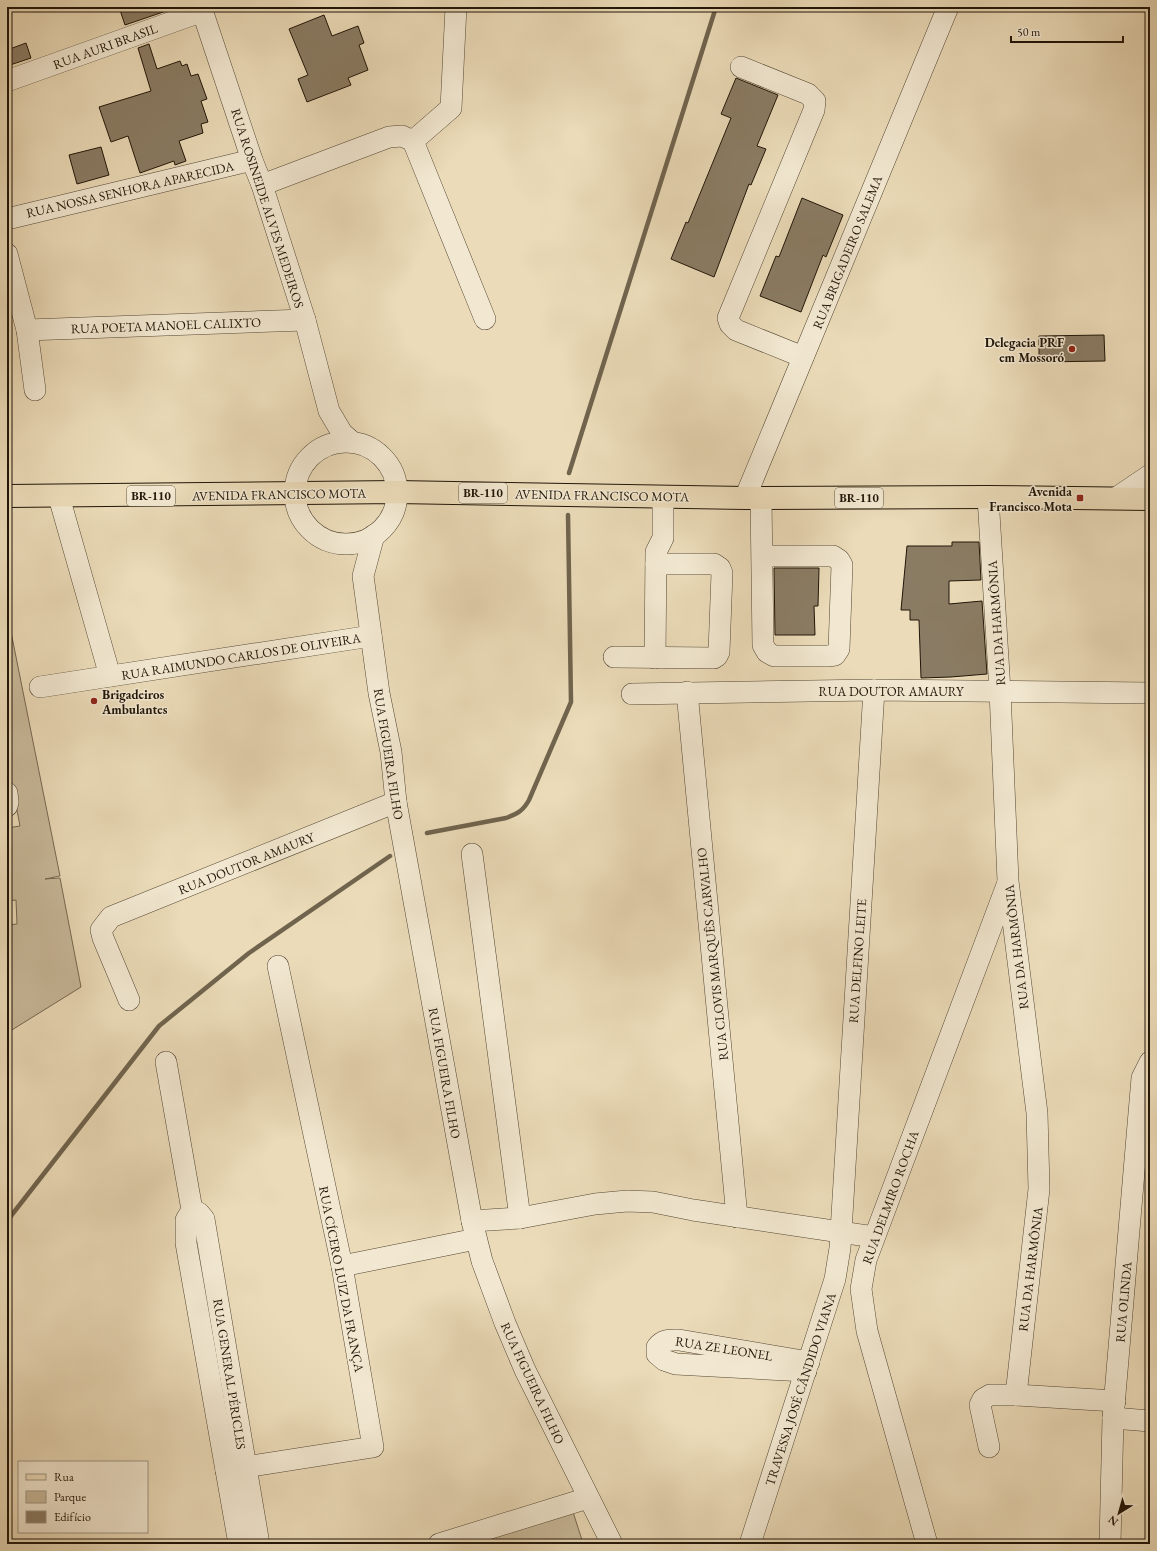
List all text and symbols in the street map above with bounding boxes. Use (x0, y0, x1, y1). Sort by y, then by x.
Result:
scale bar (1011, 18, 1123, 44)
street label: RUA AURI BRASIL (51, 20, 160, 73)
text: 50 m (1017, 24, 1041, 40)
street label: RUA ROSINEIDE ALVES MEDEIROS (227, 106, 308, 310)
street label: RUA NOSSA SENHORA APARECIDA (25, 157, 237, 222)
street label: RUA BRIGADEIRO SALEMA (809, 172, 886, 332)
street label: RUA POETA MANOEL CALIXTO (71, 314, 261, 337)
place label: Delegacia PRF em Mossoró (985, 334, 1064, 366)
marker: Delegacia PRF em Mossoró (1067, 344, 1077, 354)
road number: BR-110 (459, 483, 507, 503)
place label: Avenida Francisco Mota (989, 483, 1072, 515)
street label: AVENIDA FRANCISCO MOTA (191, 484, 367, 505)
street label: AVENIDA FRANCISCO MOTA (514, 485, 690, 506)
road number: BR-110 (127, 486, 175, 506)
road number: BR-110 (835, 488, 883, 508)
marker: Avenida Francisco Mota (1075, 493, 1085, 503)
street label: RUA DA HARMÔNIA (984, 559, 1009, 686)
street label: RUA RAIMUNDO CARLOS DE OLIVEIRA (120, 629, 363, 684)
street label: RUA DOUTOR AMAURY (818, 683, 965, 700)
place label: Brigadeiros Ambulantes (101, 686, 168, 718)
street label: RUA FIGUEIRA FILHO (370, 687, 407, 821)
marker: Brigadeiros Ambulantes (89, 696, 99, 706)
street label: RUA DOUTOR AMAURY (176, 828, 318, 899)
street label: RUA CLOVIS MARQUÊS CARVALHO (693, 847, 732, 1061)
street label: RUA DA HARMÔNIA (1000, 883, 1033, 1010)
street label: RUA DELFINO LEITE (845, 898, 870, 1024)
street label: RUA FIGUEIRA FILHO (425, 1006, 464, 1140)
street label: RUA DELMIRO ROCHA (858, 1127, 923, 1266)
street label: RUA CÍCERO LUIZ DA FRANÇA (315, 1184, 368, 1375)
street label: RUA DA HARMÔNIA (1014, 1205, 1047, 1332)
street label: RUA OLINDA (1111, 1260, 1136, 1343)
street label: TRAVESSA JOSÉ CÂNDIDO VIANA (761, 1289, 840, 1488)
street label: RUA GENERAL PÉRICLES (209, 1298, 250, 1451)
street label: RUA FIGUEIRA FILHO (497, 1319, 568, 1447)
street label: RUA ZE LEONEL (674, 1332, 774, 1365)
legend (18, 1461, 148, 1533)
text: Rua (54, 1469, 74, 1485)
text: Parque (54, 1489, 86, 1505)
north arrow (1099, 1493, 1139, 1533)
text: Edifício (54, 1509, 91, 1525)
text: N (1105, 1513, 1121, 1529)

